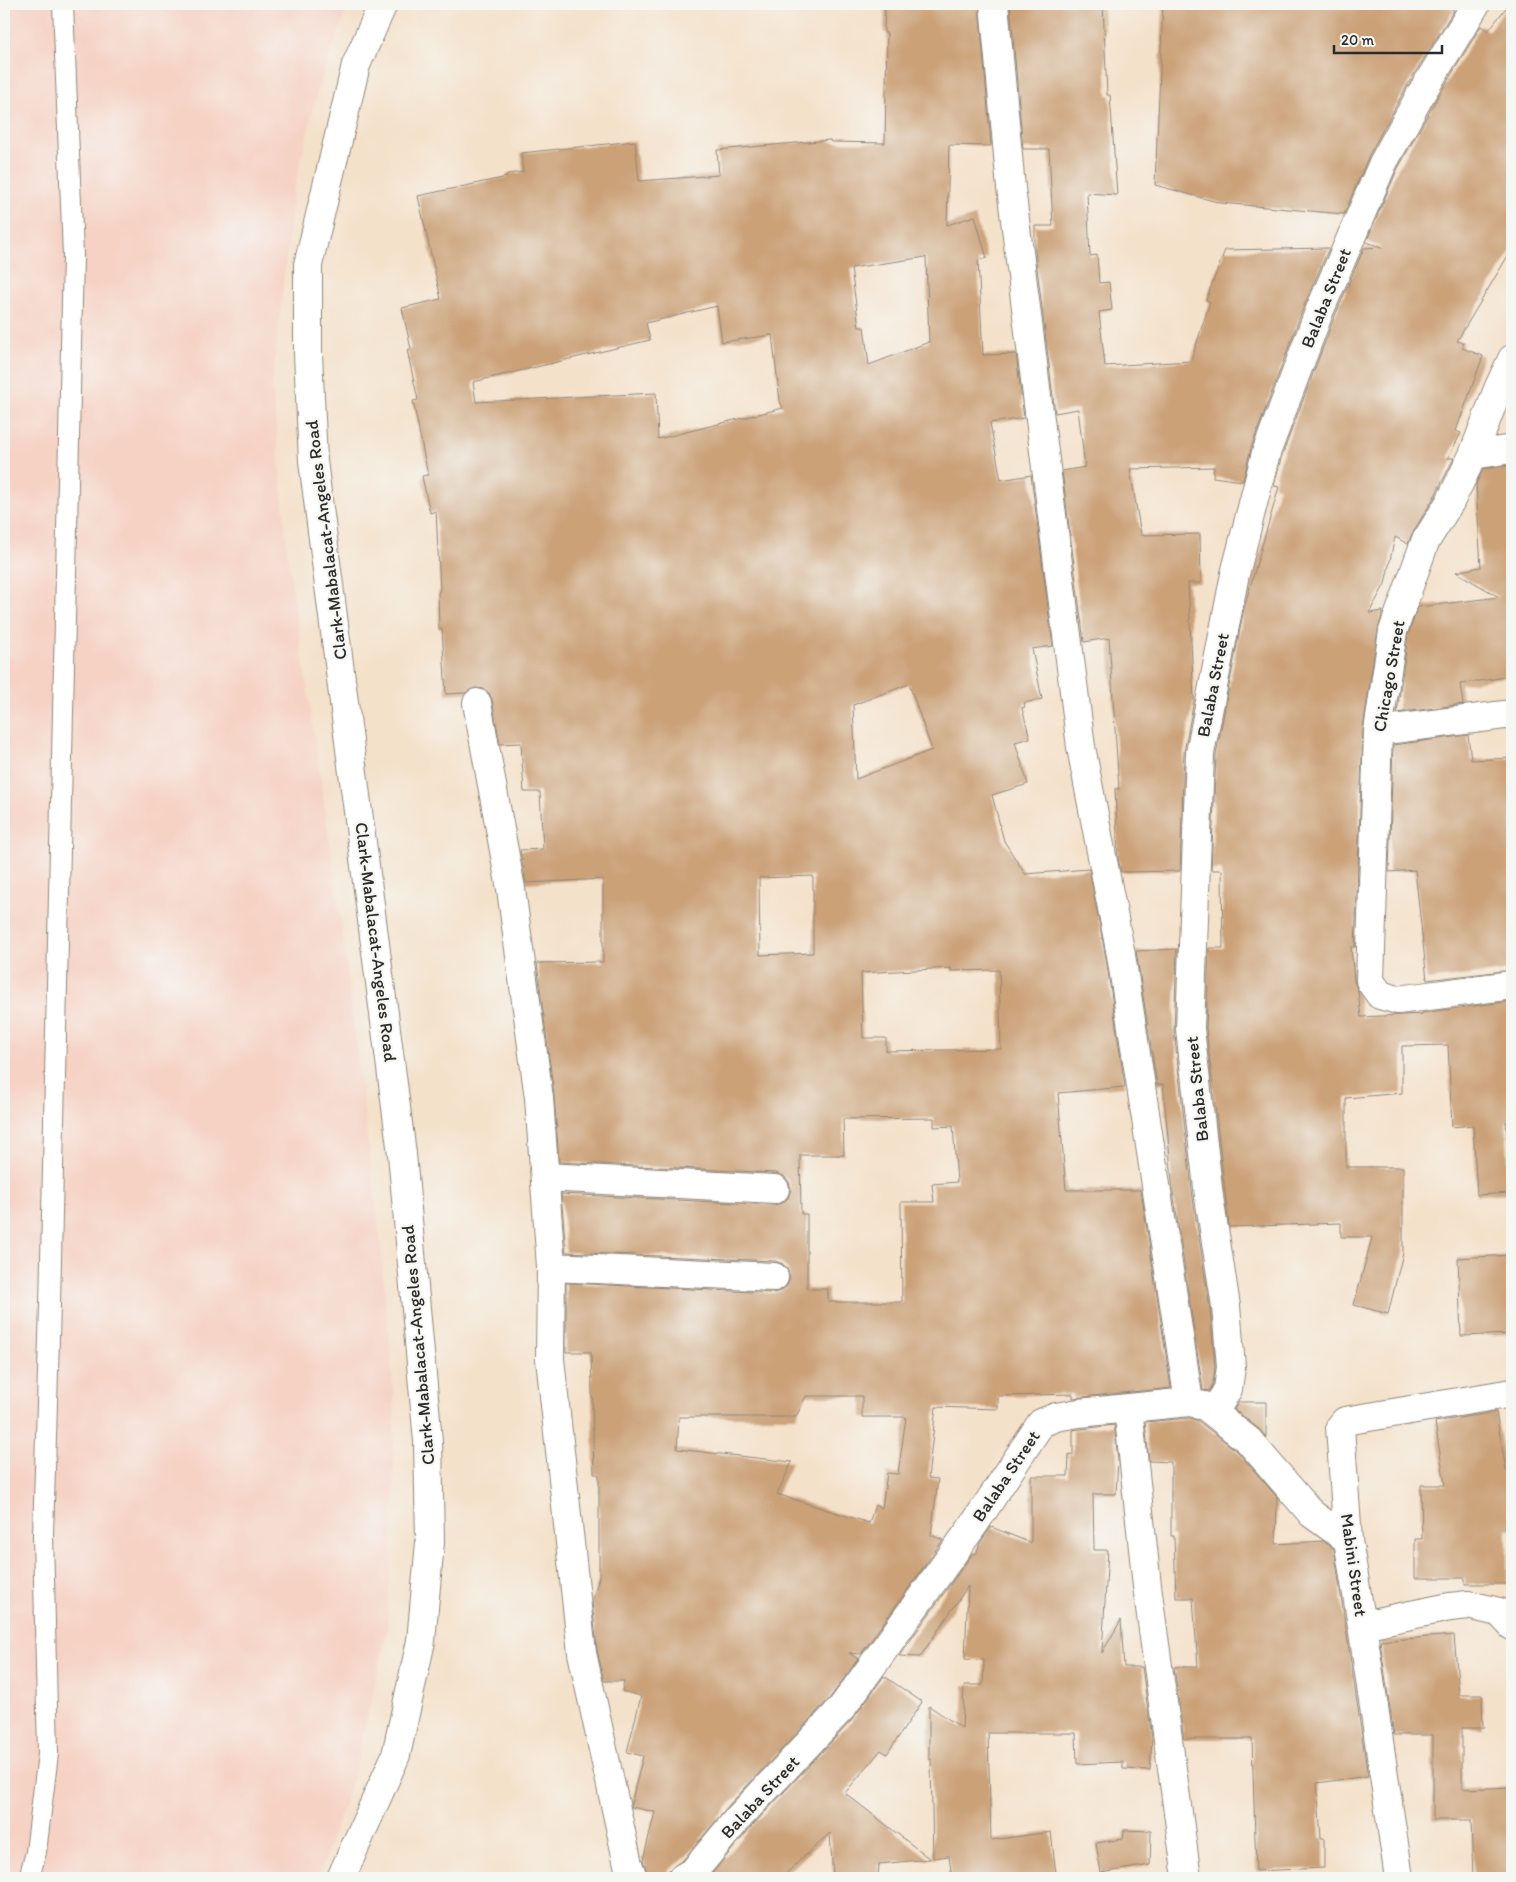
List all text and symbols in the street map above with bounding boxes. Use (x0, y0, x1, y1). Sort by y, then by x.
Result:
scale bar (1334, 22, 1441, 54)
text: 20 m (1341, 31, 1375, 49)
street label: Balaba Street (1296, 245, 1356, 351)
street label: Clark-Mabalacat-Angeles Road (300, 419, 352, 661)
street label: Chicago Street (1368, 618, 1410, 734)
street label: Balaba Street (1192, 631, 1234, 739)
street label: Clark-Mabalacat-Angeles Road (350, 821, 402, 1063)
street label: Balaba Street (1181, 1035, 1213, 1143)
street label: Clark-Mabalacat-Angeles Road (397, 1224, 439, 1466)
street label: Balaba Street (967, 1426, 1045, 1526)
street label: Mabini Street (1336, 1512, 1372, 1618)
street label: Balaba Street (716, 1751, 804, 1843)

